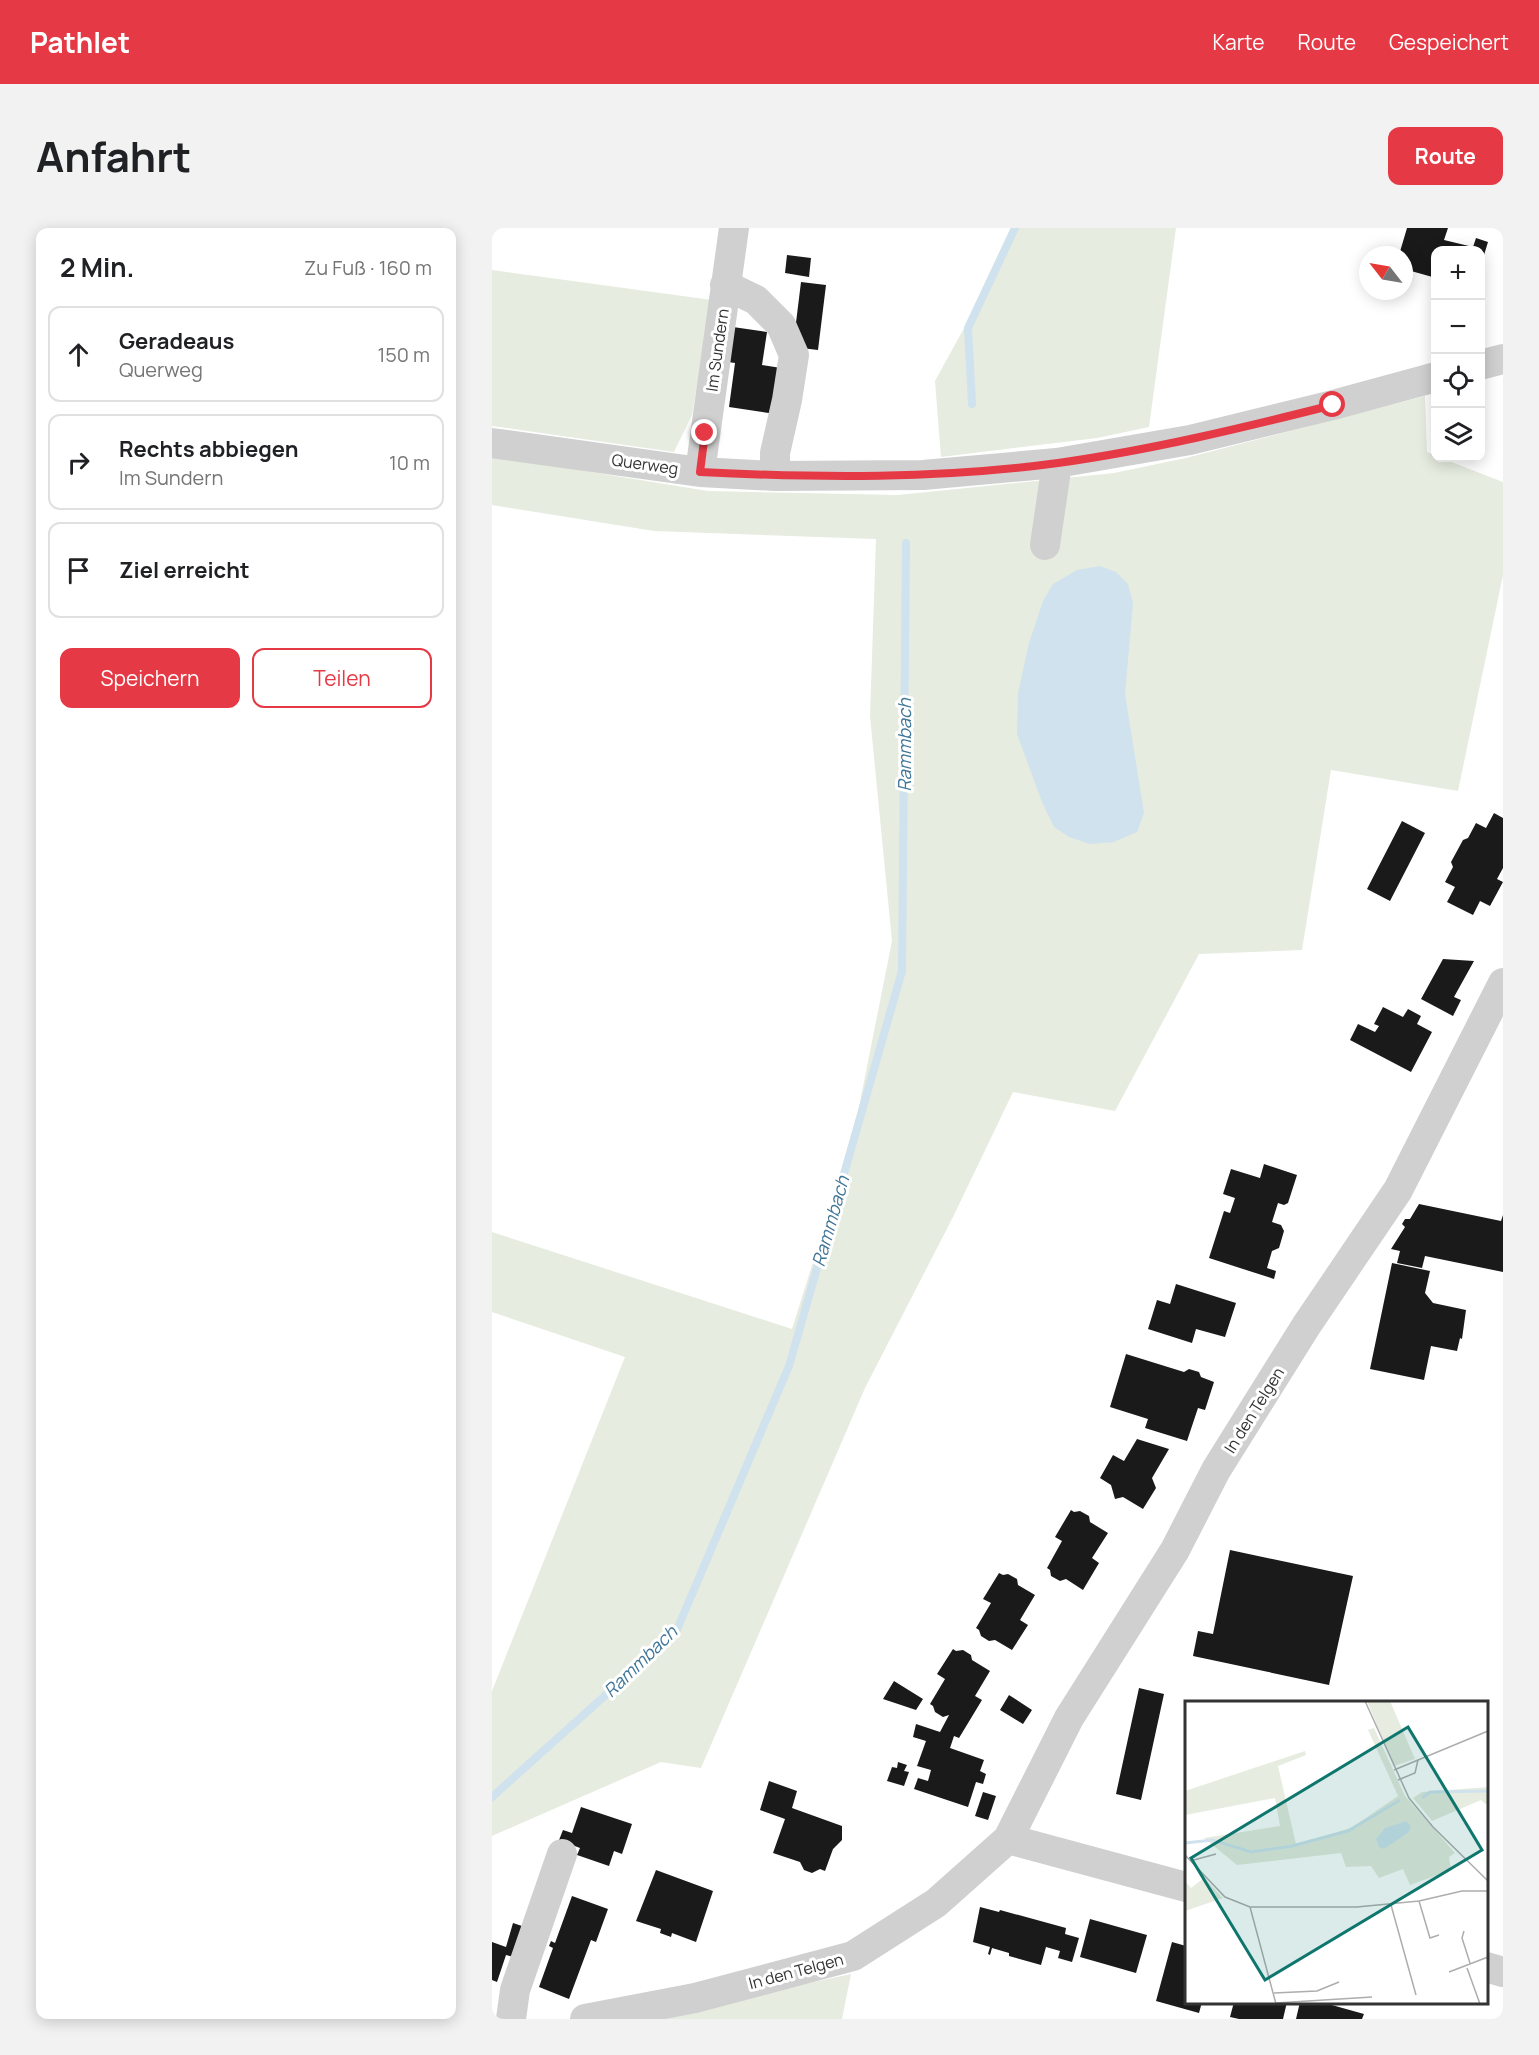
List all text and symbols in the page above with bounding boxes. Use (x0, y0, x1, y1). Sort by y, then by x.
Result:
text: Pathlet (30, 23, 130, 61)
text: Karte (1213, 28, 1265, 56)
text: Route (1298, 28, 1356, 56)
text: Gespeichert (1389, 28, 1509, 56)
text: Anfahrt (36, 127, 191, 185)
button: Route (1388, 127, 1503, 185)
north arrow (1359, 246, 1413, 300)
map controls (1431, 246, 1485, 462)
button: + (1431, 246, 1485, 300)
text: 2 Min. (60, 249, 134, 285)
text: Zu Fuß · 160 m (304, 254, 432, 281)
button: − (1431, 300, 1485, 354)
street label: Im Sundern (700, 307, 734, 393)
text: Geradeaus (119, 326, 234, 356)
icon: ahead (62, 338, 95, 371)
text: 150 m (377, 341, 430, 368)
button: locate (1431, 354, 1485, 408)
text: Querweg (119, 356, 203, 383)
route start (1319, 391, 1345, 417)
button: layers (1431, 408, 1485, 462)
route end (691, 419, 717, 445)
text: Rechts abbiegen (119, 434, 298, 464)
icon: right (62, 446, 95, 479)
street label: Querweg (610, 448, 680, 480)
text: 10 m (389, 449, 430, 476)
text: Im Sundern (119, 464, 223, 491)
icon: arrive (62, 554, 95, 587)
text: Ziel erreicht (119, 555, 250, 585)
button: Speichern (60, 648, 240, 708)
button: Teilen (252, 648, 432, 708)
water label: Rammbach (892, 697, 916, 792)
water label: Rammbach (806, 1172, 855, 1269)
street label: In den Telgen (1219, 1363, 1289, 1457)
water label: Rammbach (598, 1619, 683, 1702)
inset map (1185, 1701, 1488, 2004)
street label: In den Telgen (746, 1948, 846, 1994)

